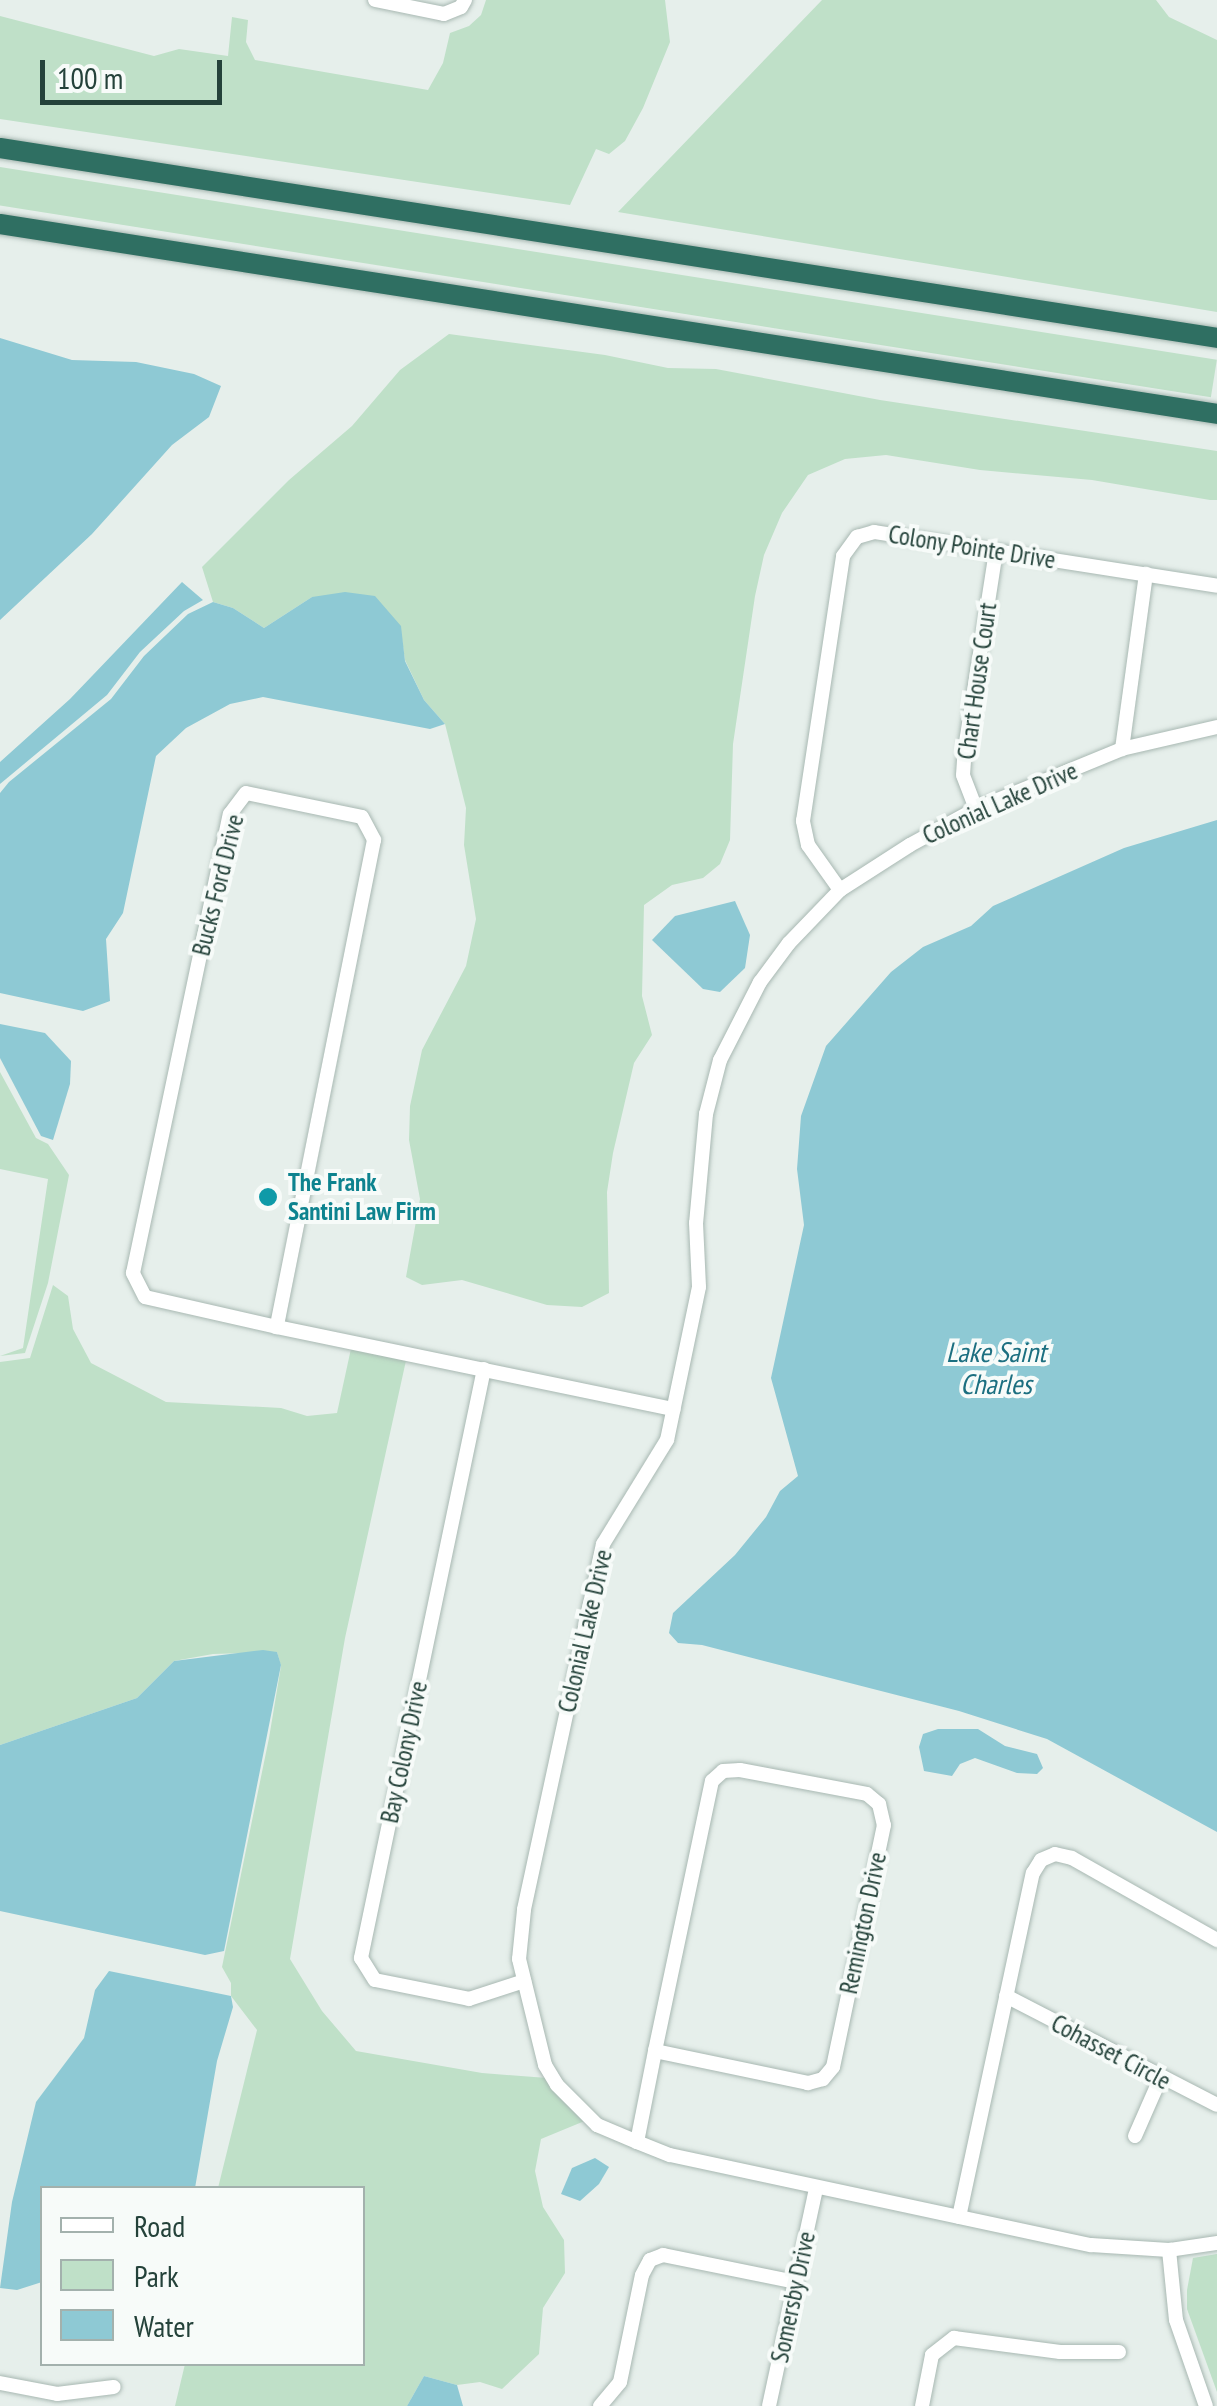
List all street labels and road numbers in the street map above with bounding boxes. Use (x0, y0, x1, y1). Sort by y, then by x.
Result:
street label: Colony Pointe Drive (886, 519, 1058, 575)
street label: Chart House Court (951, 601, 1003, 761)
street label: Colonial Lake Drive (918, 755, 1082, 851)
street label: Bucks Ford Drive (186, 811, 250, 959)
street label: Colonial Lake Drive (552, 1547, 618, 1715)
street label: Bay Colony Drive (374, 1678, 434, 1826)
street label: Remington Drive (833, 1849, 893, 1997)
street label: Cohasset Circle (1046, 2008, 1176, 2096)
street label: Somersby Drive (764, 2228, 822, 2366)

